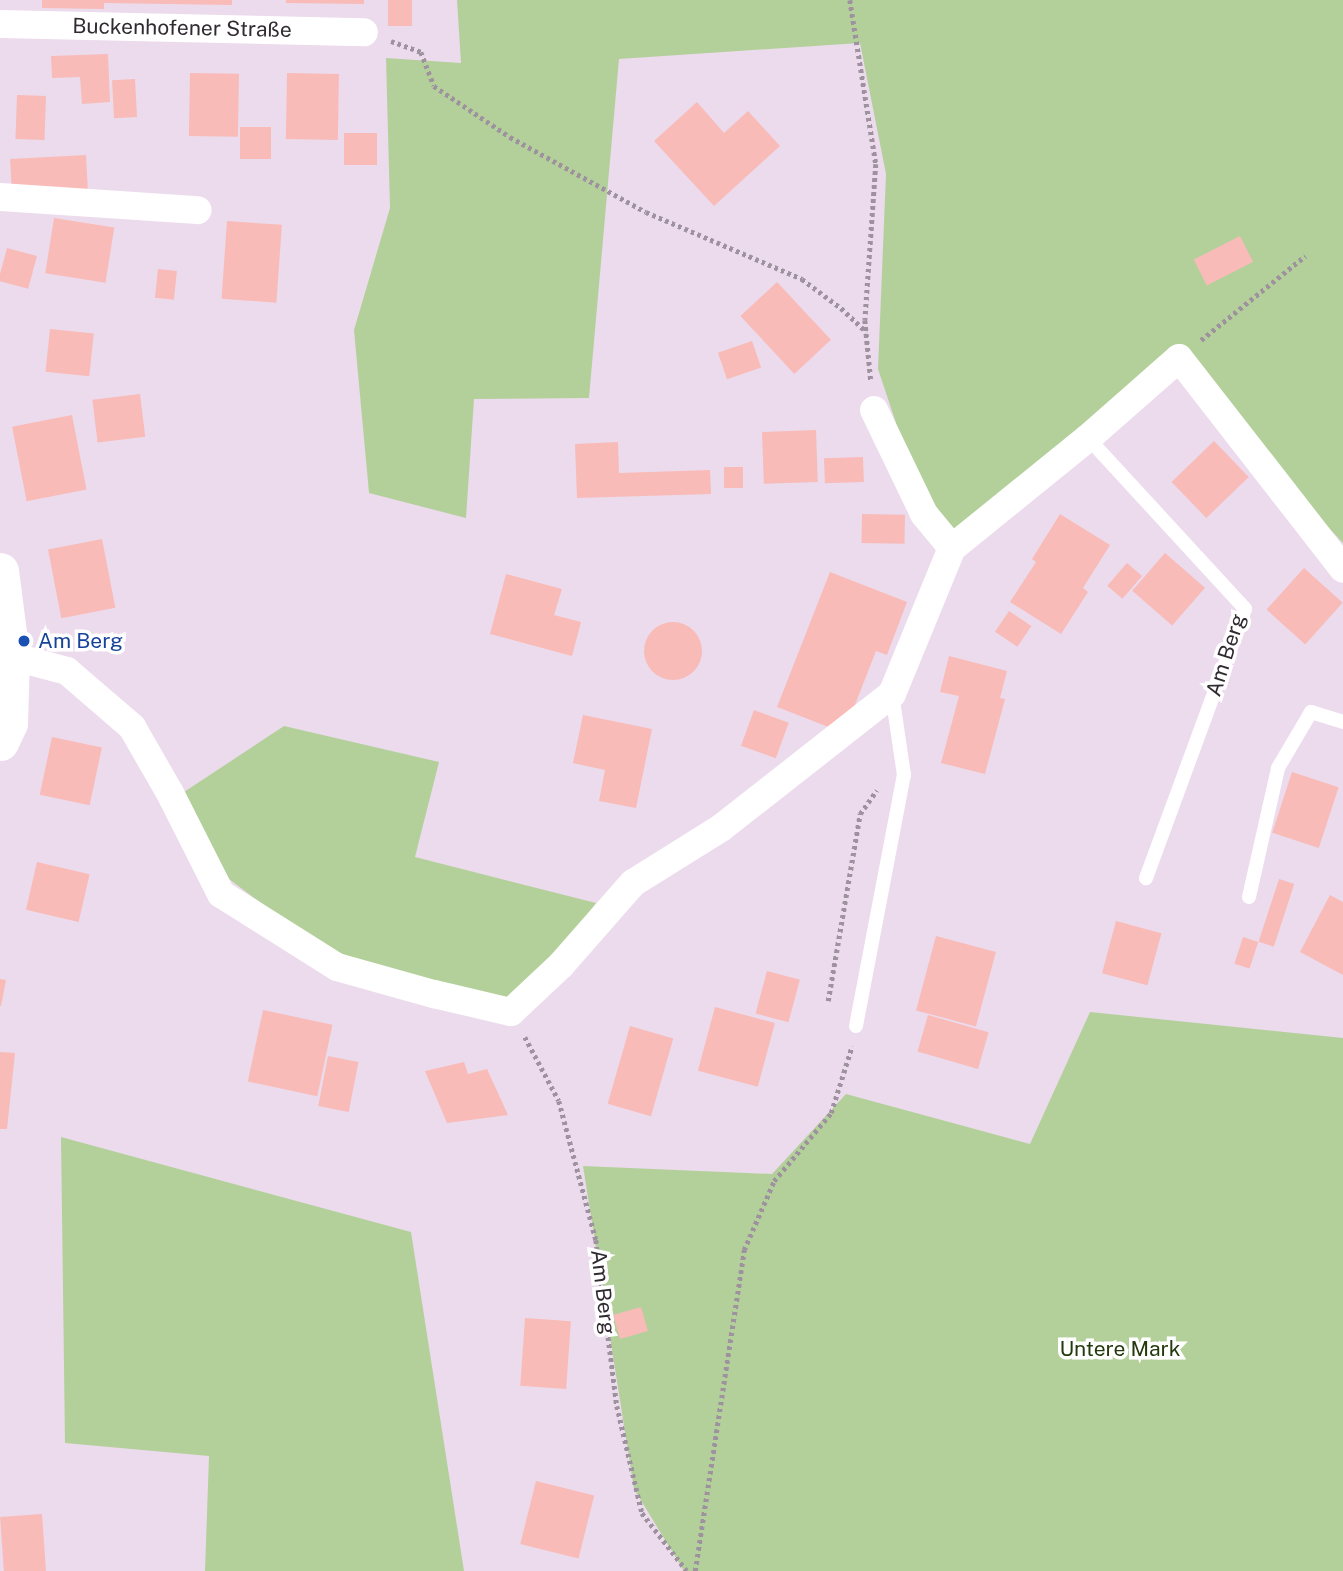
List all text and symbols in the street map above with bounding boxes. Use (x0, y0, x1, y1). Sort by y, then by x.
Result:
street label: Buckenhofener Straße (72, 13, 292, 43)
street label: Am Berg (1201, 611, 1251, 699)
place label: Am Berg (38, 628, 123, 654)
marker: Am Berg (16, 633, 32, 649)
street label: Am Berg (585, 1248, 621, 1336)
park label: Untere Mark (1059, 1336, 1181, 1362)

